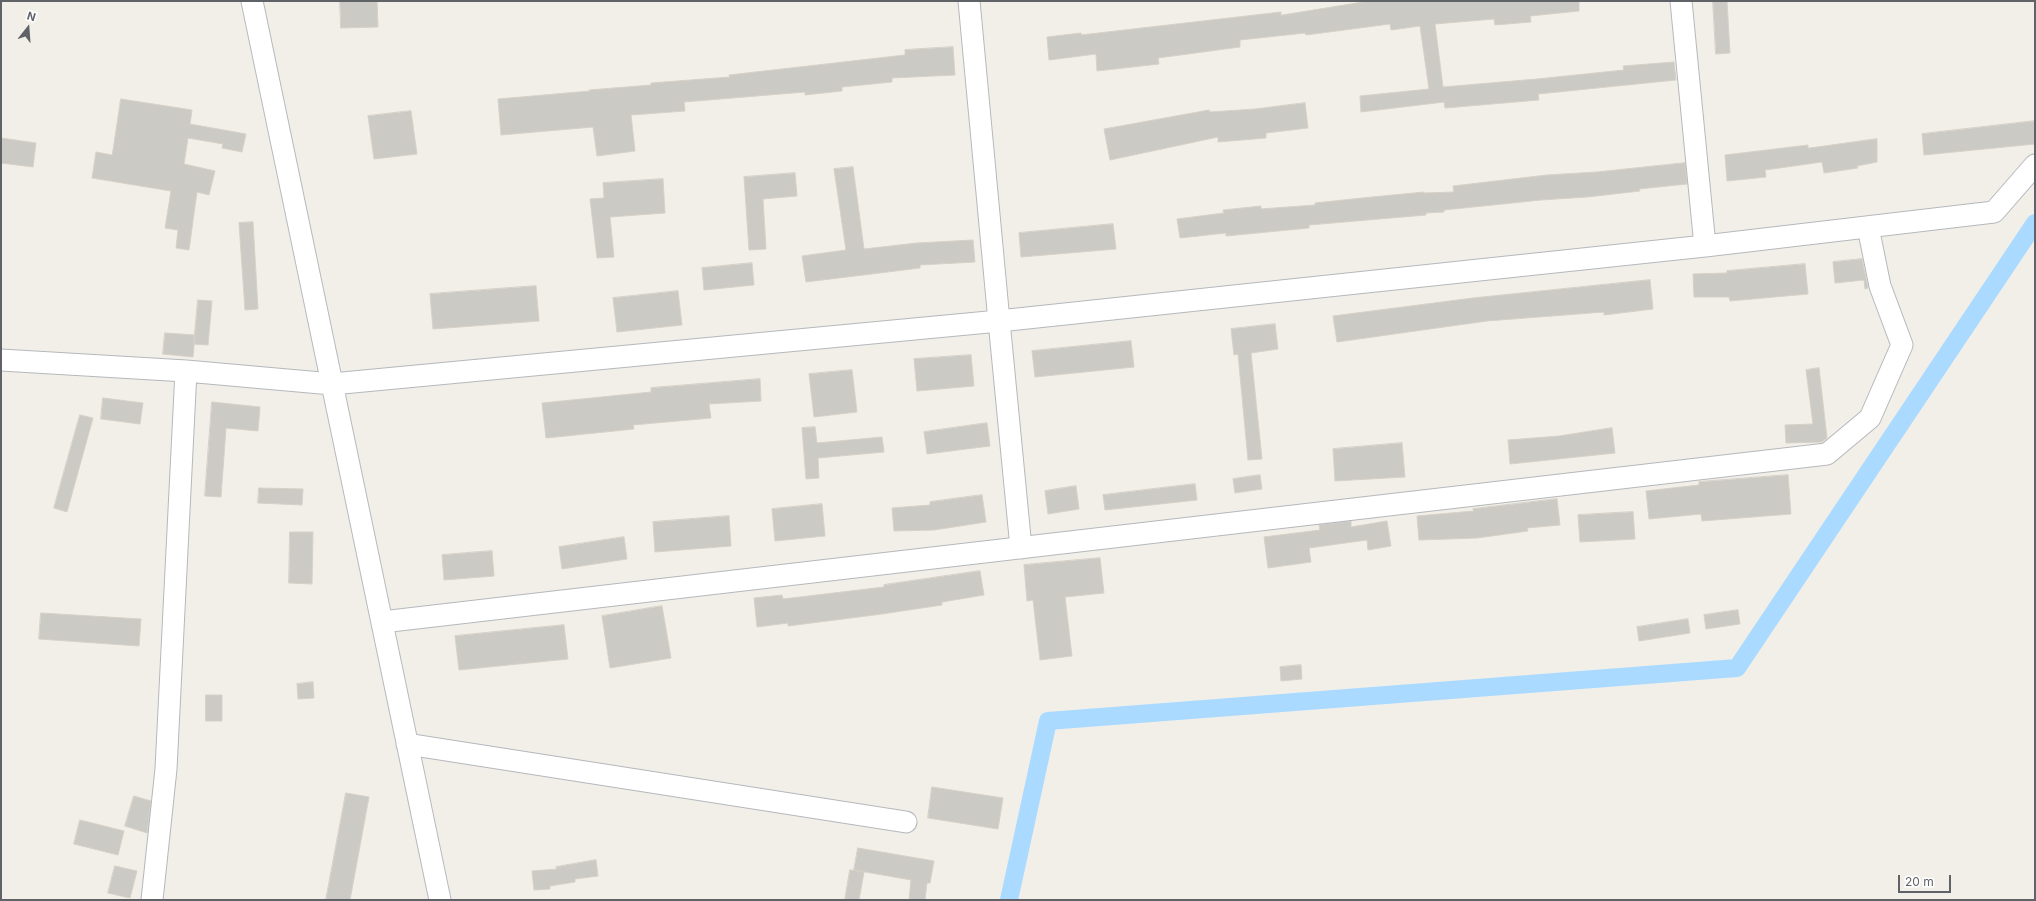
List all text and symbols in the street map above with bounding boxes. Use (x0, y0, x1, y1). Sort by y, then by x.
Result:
north arrow (8, 8, 48, 48)
text: N (25, 9, 38, 24)
scale bar (1900, 867, 1953, 893)
text: 20 m (1905, 874, 1934, 889)

